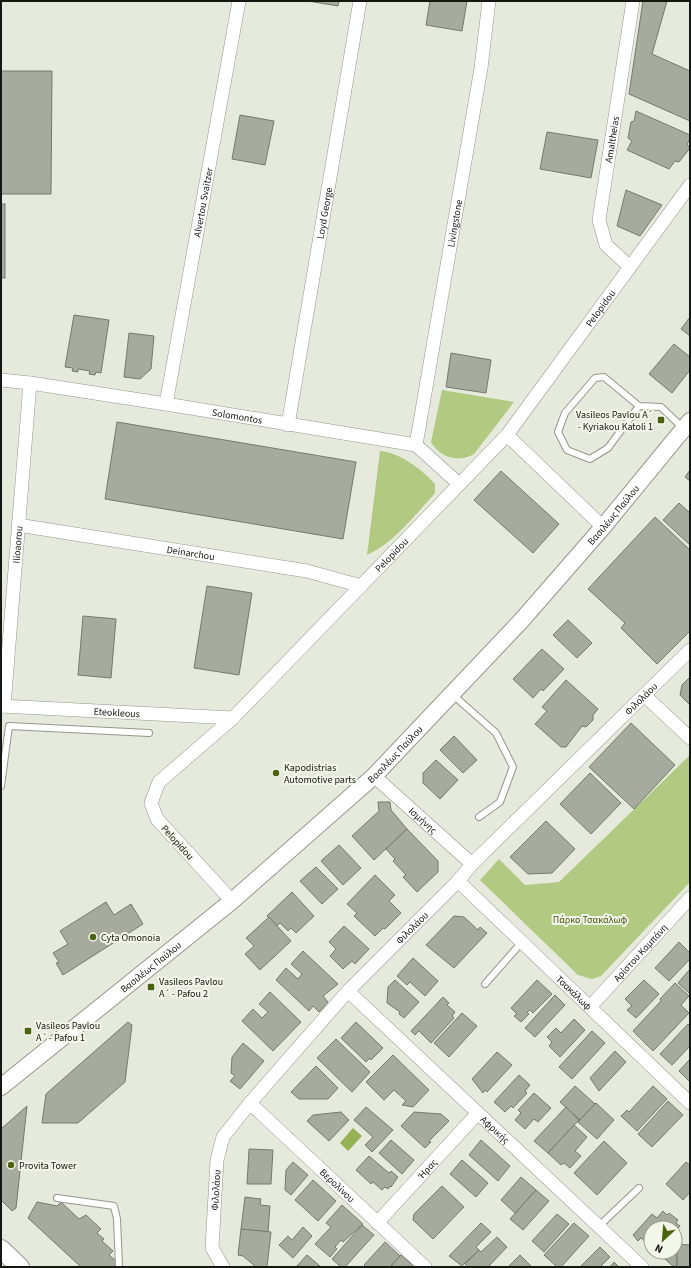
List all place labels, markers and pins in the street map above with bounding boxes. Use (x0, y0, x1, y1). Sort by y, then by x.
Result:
place label: Vasileos Pavlou A´ - Kyriakou Katoli 1 (576, 408, 653, 434)
marker: Vasileos Pavlou A´ - Kyriakou Katoli 1 (656, 415, 666, 425)
place label: Kapodistrias Automotive parts (284, 761, 356, 787)
marker: Kapodistrias Automotive parts (271, 768, 281, 778)
place label: Cyta Omonoia (101, 931, 160, 945)
marker: Cyta Omonoia (88, 932, 98, 942)
place label: Vasileos Pavlou A´ - Pafou 2 (159, 975, 223, 1001)
marker: Vasileos Pavlou A´ - Pafou 2 (146, 982, 156, 992)
place label: Vasileos Pavlou A´ - Pafou 1 (36, 1019, 100, 1045)
marker: Vasileos Pavlou A´ - Pafou 1 (23, 1026, 33, 1036)
place label: Provita Tower (19, 1159, 77, 1173)
marker: Provita Tower (6, 1160, 16, 1170)

